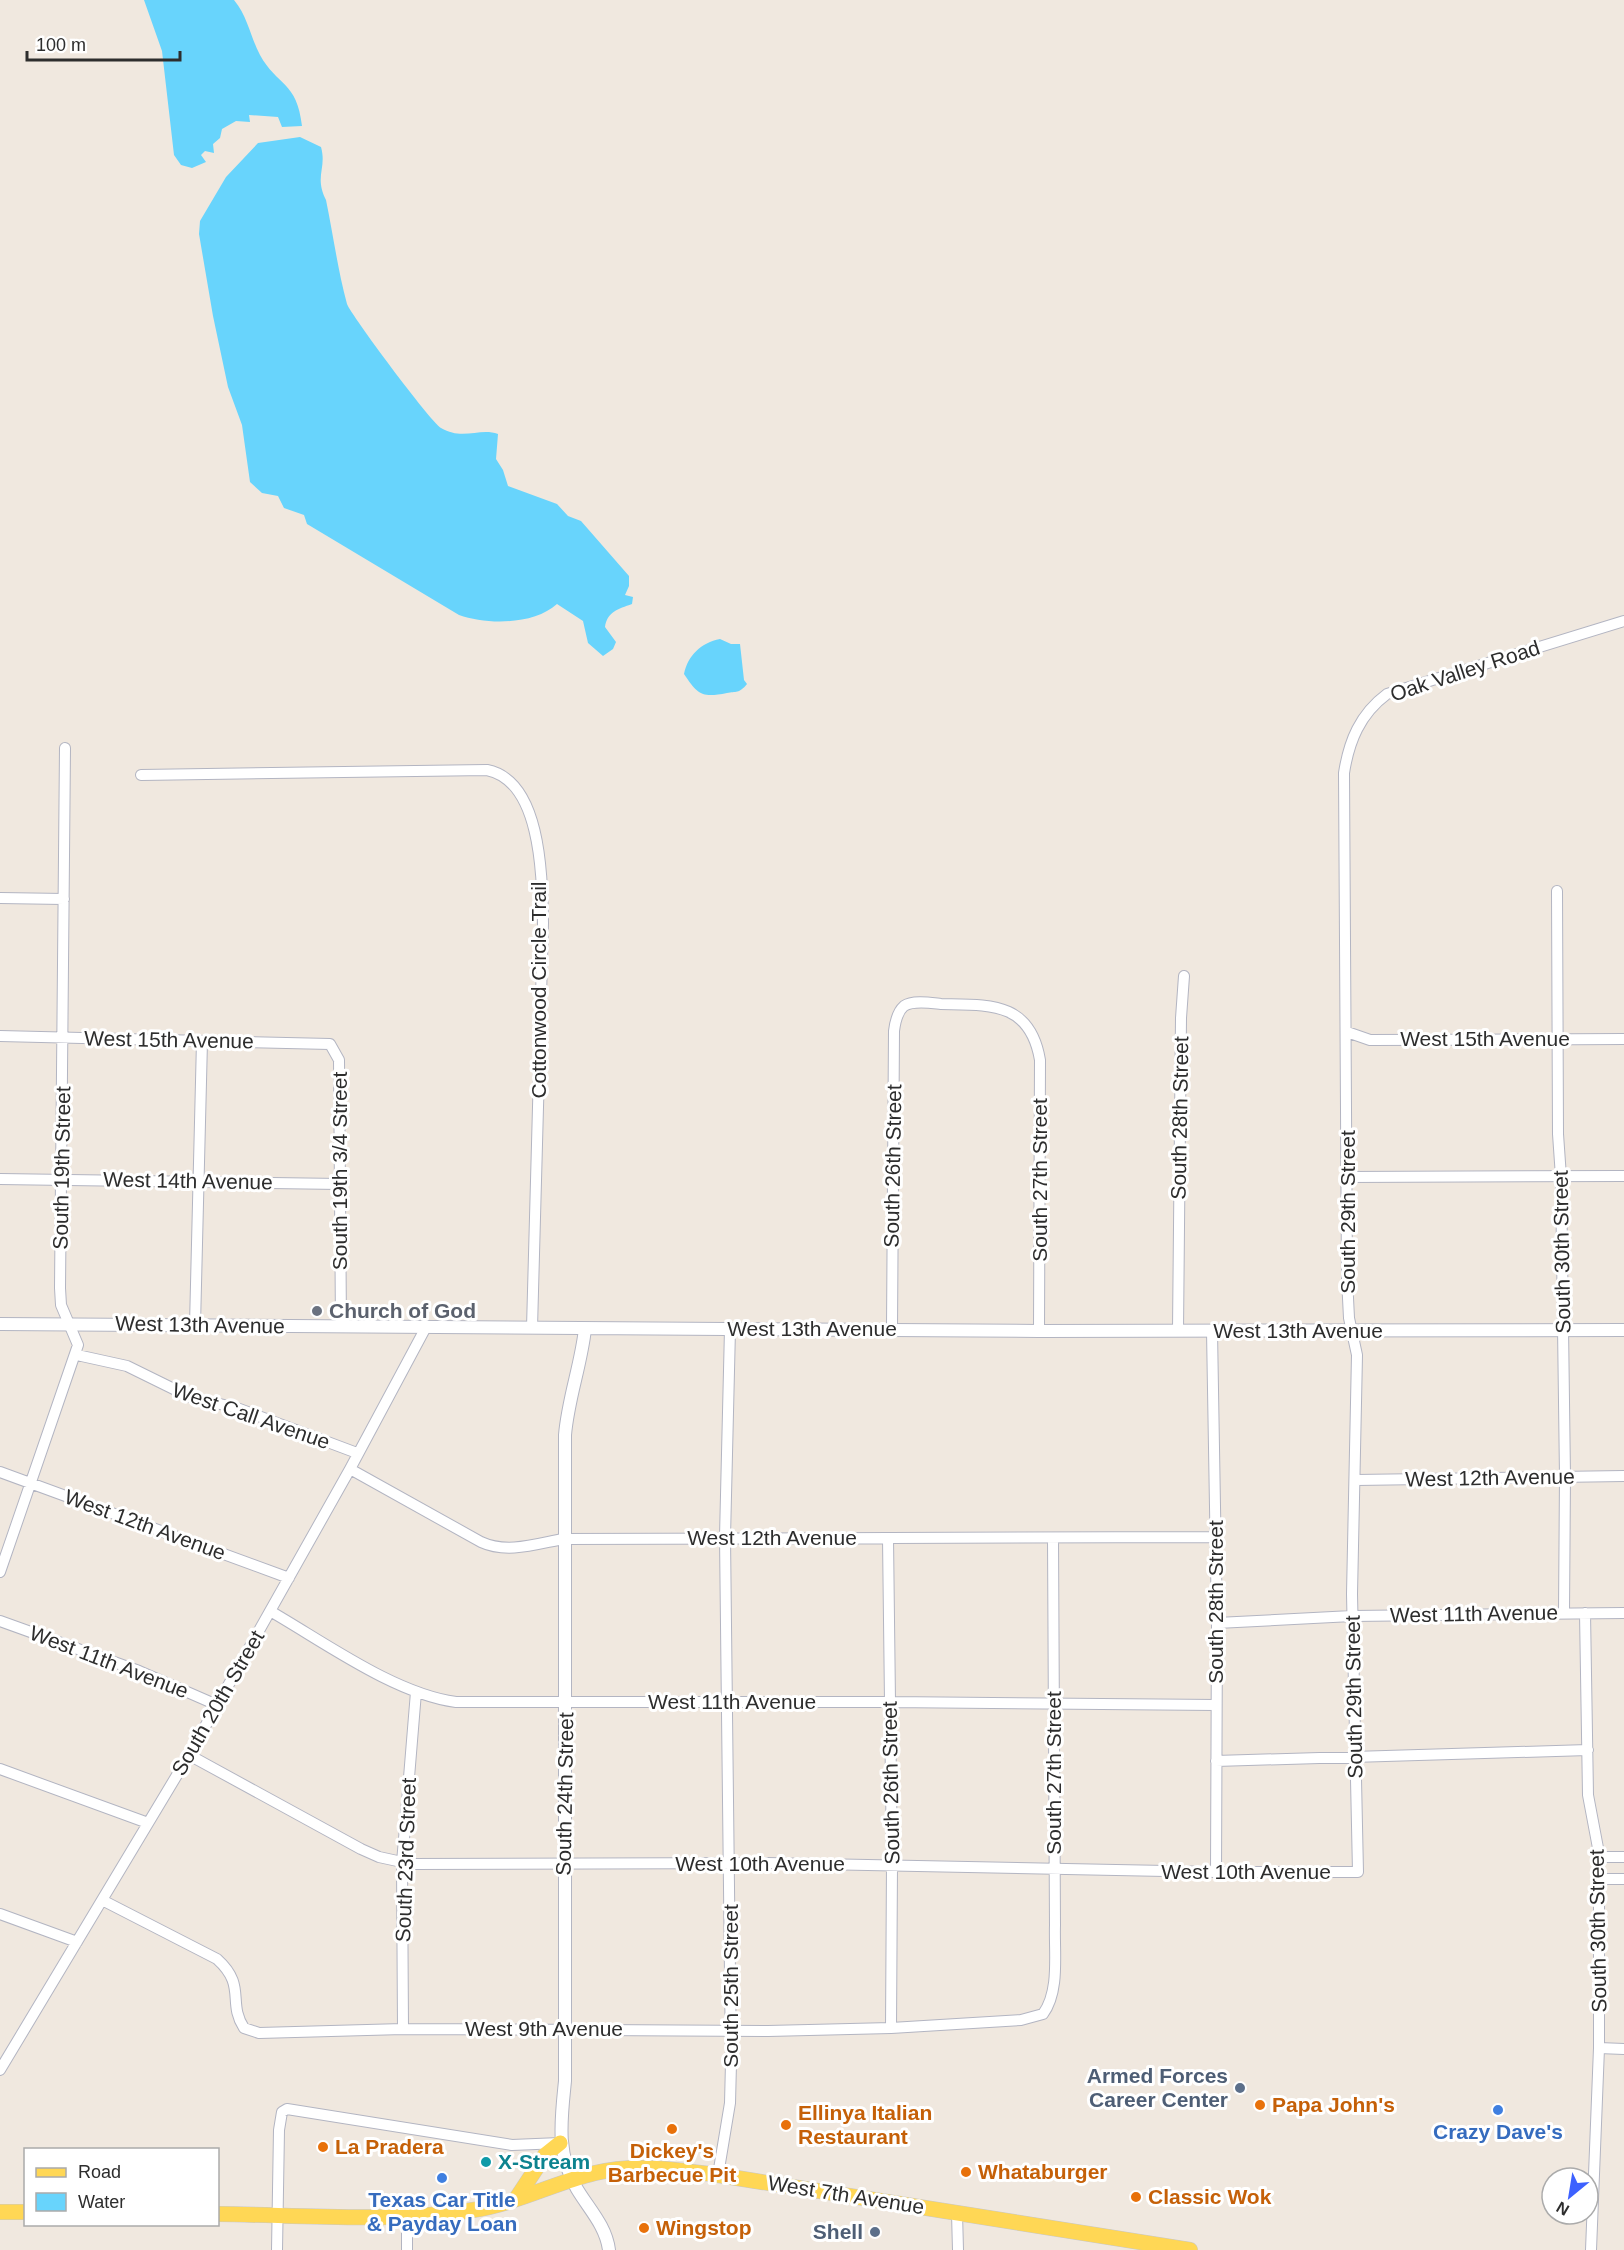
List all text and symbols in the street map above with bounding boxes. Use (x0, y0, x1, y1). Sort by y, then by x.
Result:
scale bar (27, 24, 180, 62)
text: 100 m (36, 35, 86, 55)
street label: Oak Valley Road (1387, 635, 1543, 706)
street label: Cottonwood Circle Trail (527, 881, 550, 1099)
street label: West 15th Avenue (84, 1027, 254, 1052)
street label: West 15th Avenue (1400, 1027, 1570, 1050)
street label: South 28th Street (1167, 1036, 1192, 1200)
street label: South 19th 3/4 Street (328, 1072, 351, 1270)
street label: South 26th Street (880, 1084, 905, 1248)
street label: South 19th Street (49, 1086, 74, 1250)
street label: South 27th Street (1028, 1098, 1051, 1262)
street label: South 29th Street (1336, 1130, 1359, 1294)
street label: West 14th Avenue (103, 1168, 273, 1193)
street label: South 30th Street (1549, 1170, 1574, 1334)
place label: Church of God (329, 1299, 476, 1322)
marker: Church of God (310, 1304, 324, 1318)
street label: West 13th Avenue (115, 1312, 285, 1337)
street label: West 13th Avenue (727, 1317, 897, 1340)
street label: West 13th Avenue (1213, 1319, 1383, 1342)
street label: West Call Avenue (169, 1378, 333, 1453)
street label: West 12th Avenue (1405, 1465, 1575, 1490)
street label: West 12th Avenue (62, 1485, 229, 1564)
street label: South 28th Street (1204, 1520, 1227, 1684)
street label: West 12th Avenue (687, 1526, 857, 1549)
street label: West 11th Avenue (1390, 1601, 1558, 1626)
street label: South 29th Street (1341, 1615, 1366, 1779)
street label: West 11th Avenue (27, 1621, 192, 1702)
street label: South 20th Street (167, 1626, 268, 1779)
street label: West 11th Avenue (648, 1690, 816, 1713)
street label: South 27th Street (1042, 1691, 1065, 1855)
street label: South 26th Street (878, 1701, 903, 1865)
street label: South 24th Street (552, 1712, 577, 1876)
street label: South 23rd Street (391, 1777, 420, 1943)
street label: South 30th Street (1585, 1849, 1610, 2013)
street label: West 10th Avenue (675, 1852, 845, 1875)
street label: West 10th Avenue (1161, 1860, 1331, 1883)
street label: South 25th Street (719, 1904, 742, 2068)
street label: West 9th Avenue (465, 2017, 623, 2040)
place label: Armed Forces Career Center (1087, 2064, 1228, 2111)
marker: Armed Forces Career Center (1233, 2081, 1247, 2095)
place label: Papa John's (1272, 2093, 1395, 2116)
marker: Papa John's (1253, 2098, 1267, 2112)
place label: Ellinya Italian Restaurant (798, 2101, 932, 2148)
marker: Crazy Dave's (1491, 2103, 1505, 2117)
marker: Ellinya Italian Restaurant (779, 2118, 793, 2132)
place label: Crazy Dave's (1433, 2120, 1563, 2143)
marker: Dickey's Barbecue Pit (665, 2122, 679, 2136)
place label: La Pradera (335, 2135, 444, 2158)
place label: Dickey's Barbecue Pit (608, 2139, 736, 2186)
marker: La Pradera (316, 2140, 330, 2154)
legend (24, 2148, 219, 2226)
place label: X-Stream (498, 2150, 590, 2173)
marker: X-Stream (479, 2155, 493, 2169)
place label: Whataburger (978, 2160, 1108, 2183)
text: Road (78, 2162, 121, 2182)
marker: Whataburger (959, 2165, 973, 2179)
north arrow (1540, 2166, 1600, 2226)
marker: Texas Car Title & Payday Loan (435, 2171, 449, 2185)
street label: West 7th Avenue (766, 2171, 926, 2218)
place label: Classic Wok (1148, 2185, 1272, 2208)
place label: Texas Car Title & Payday Loan (367, 2188, 517, 2235)
marker: Classic Wok (1129, 2190, 1143, 2204)
text: Water (78, 2192, 125, 2212)
text: N (1553, 2198, 1572, 2219)
place label: Wingstop (656, 2216, 751, 2239)
place label: Shell (813, 2220, 863, 2243)
marker: Wingstop (637, 2221, 651, 2235)
marker: Shell (868, 2225, 882, 2239)

